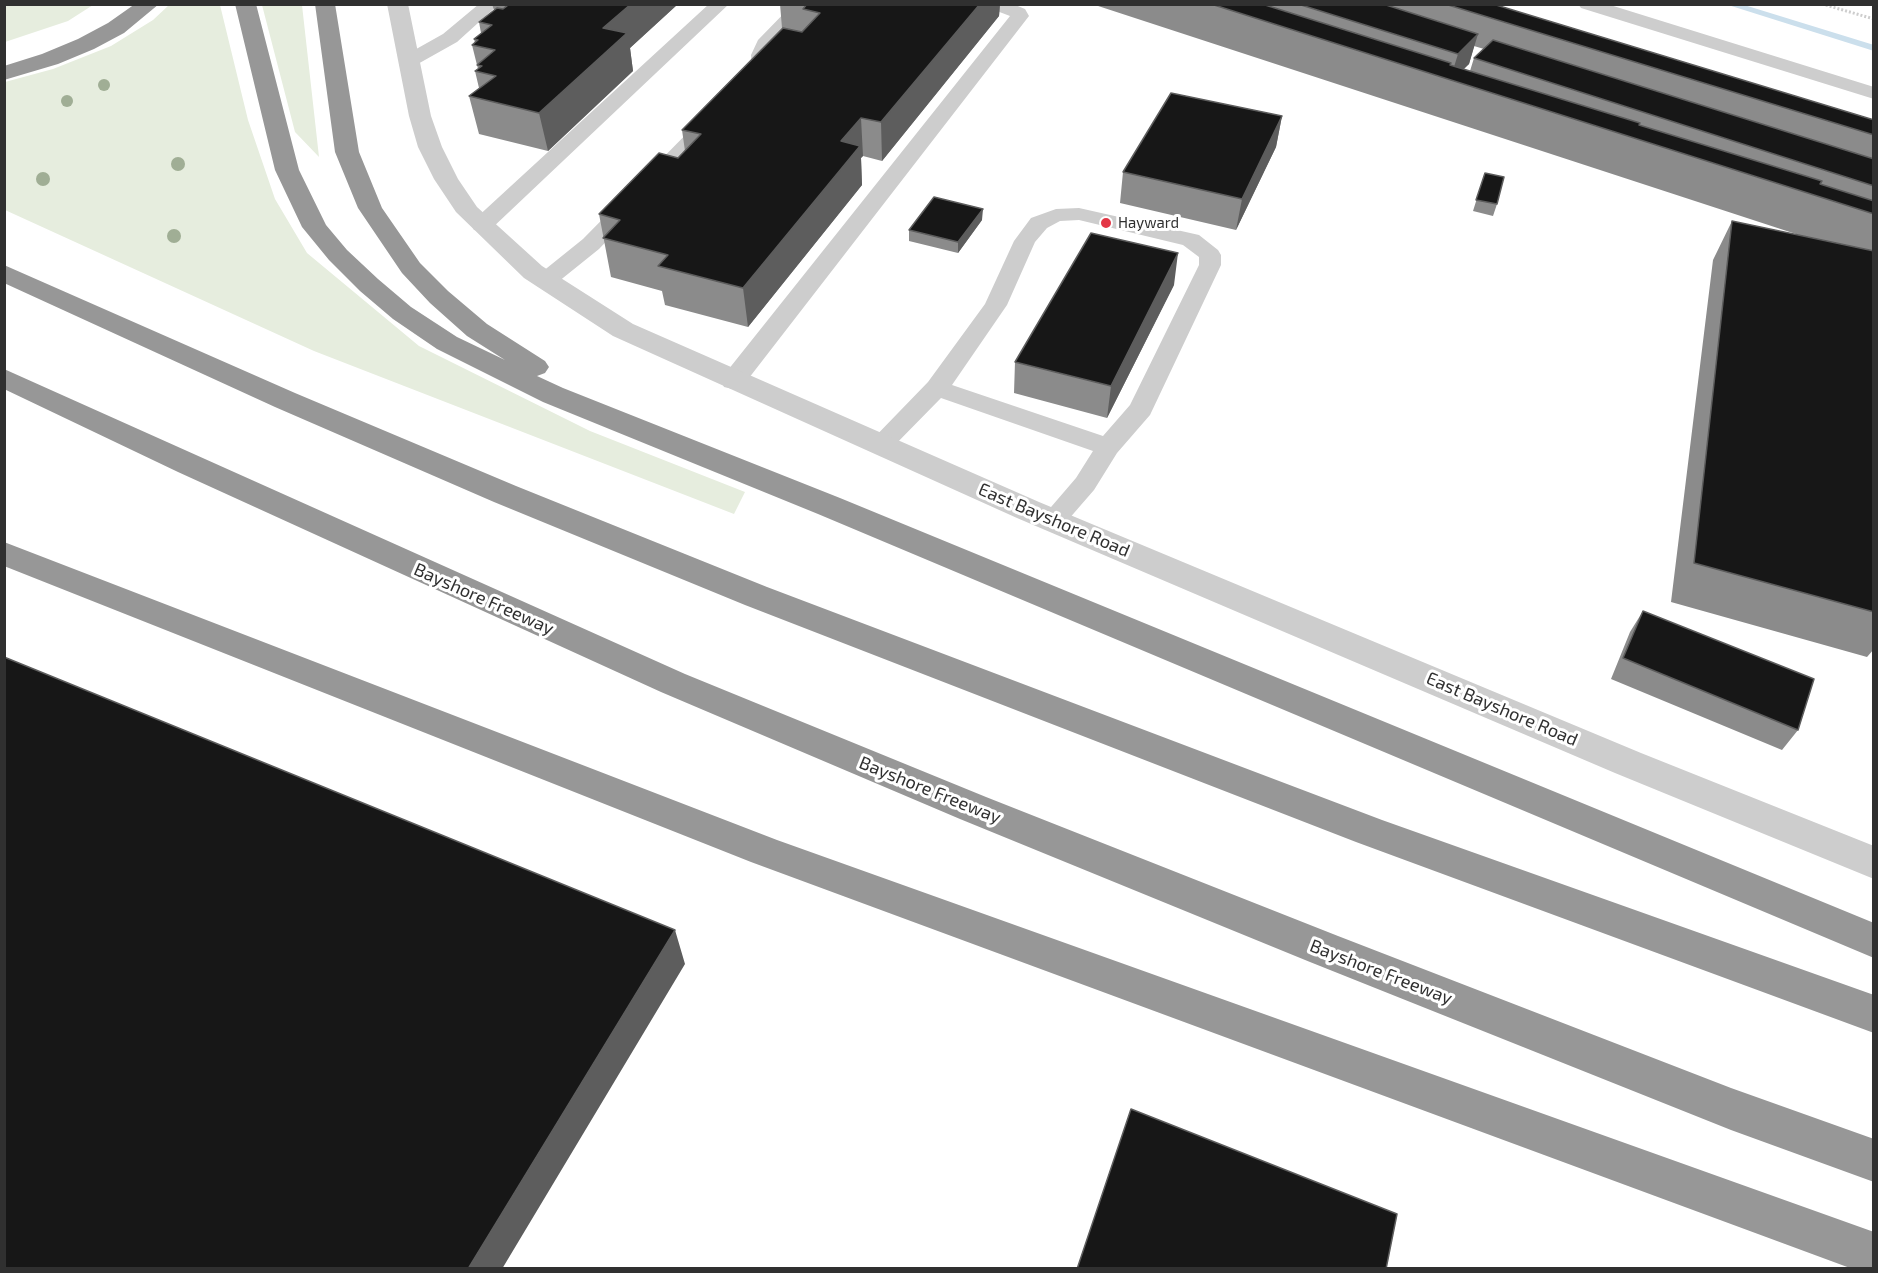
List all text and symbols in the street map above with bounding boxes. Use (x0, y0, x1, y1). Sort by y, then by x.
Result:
place label: Hayward (1118, 214, 1179, 232)
marker: Hayward (1099, 216, 1113, 230)
street label: East Bayshore Road (975, 478, 1133, 562)
street label: Bayshore Freeway (411, 558, 557, 640)
street label: East Bayshore Road (1423, 667, 1581, 751)
street label: Bayshore Freeway (856, 752, 1004, 828)
street label: Bayshore Freeway (1307, 935, 1455, 1009)

